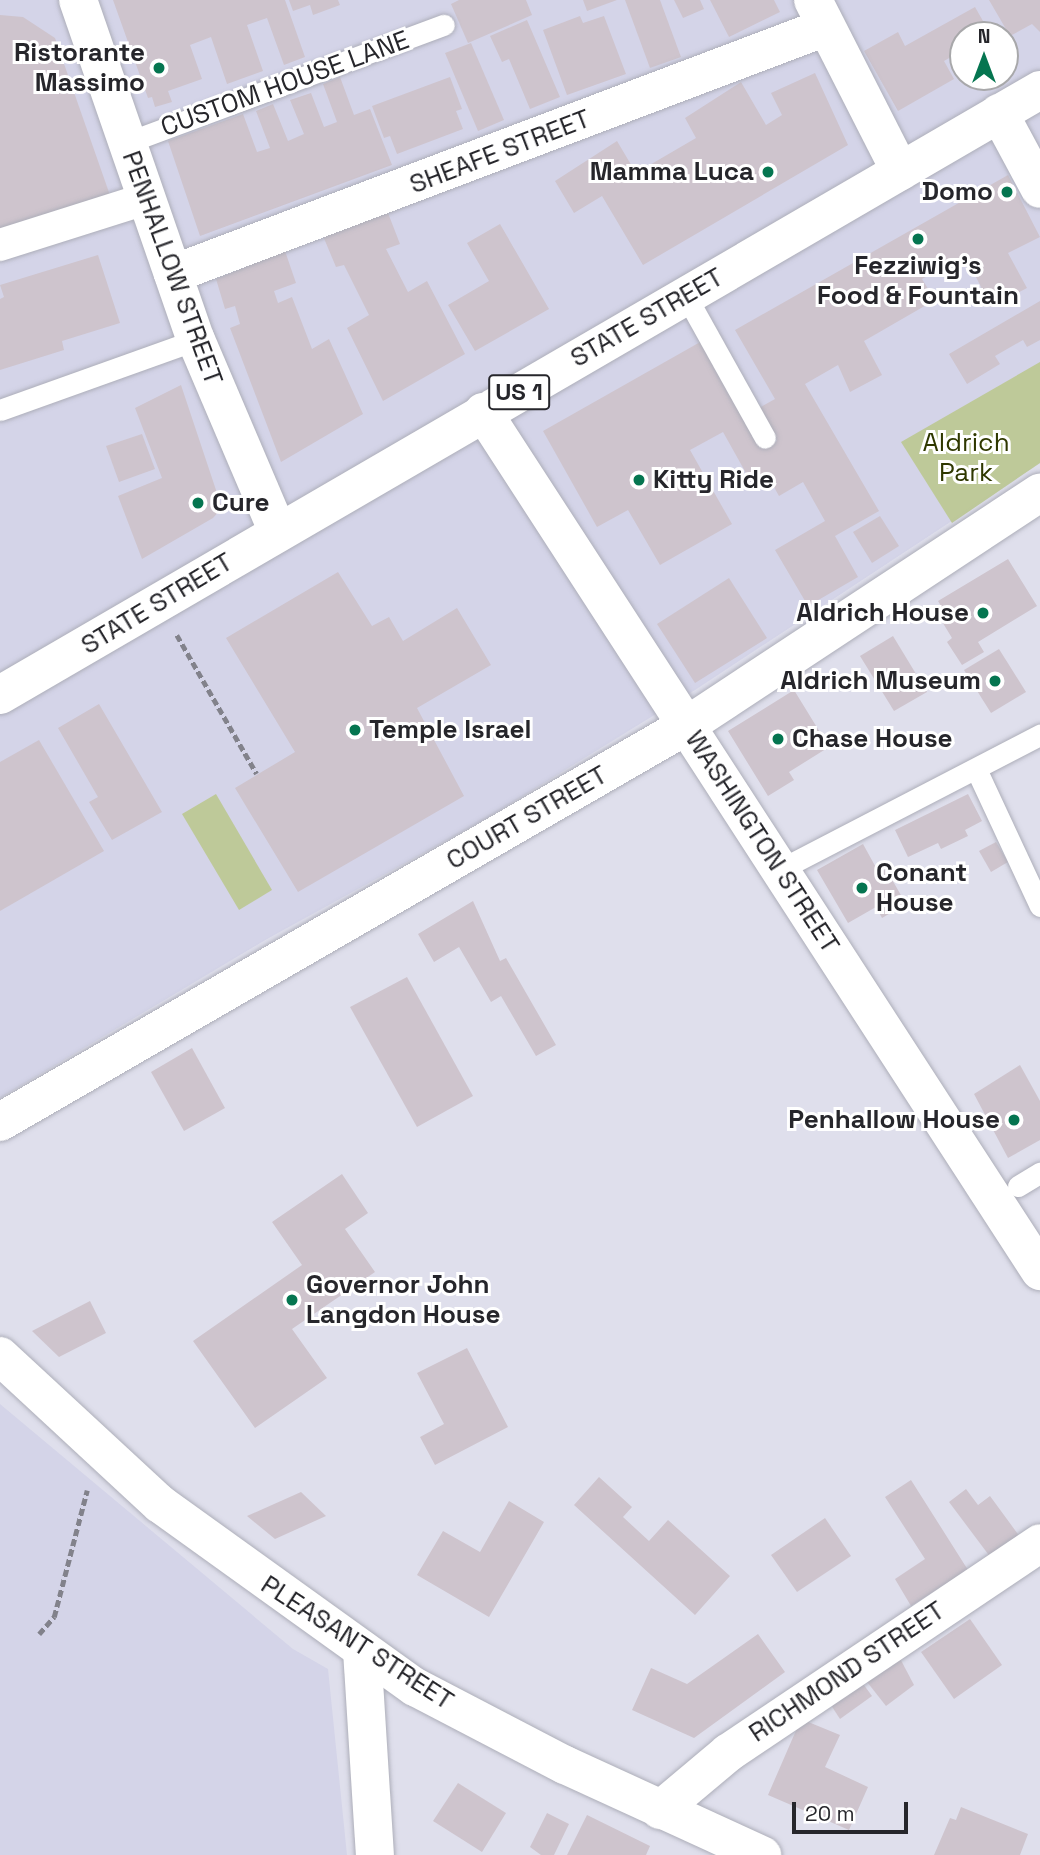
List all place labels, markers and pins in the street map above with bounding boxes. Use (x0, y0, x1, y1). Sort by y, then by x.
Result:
place label: Ristorante Massimo (14, 37, 145, 98)
marker: Ristorante Massimo (151, 60, 167, 76)
place label: Mamma Luca (590, 156, 754, 188)
marker: Mamma Luca (760, 164, 776, 180)
place label: Domo (922, 176, 993, 208)
marker: Domo (999, 184, 1015, 200)
marker: Fezziwig's Food & Fountain (910, 231, 926, 247)
place label: Fezziwig's Food & Fountain (817, 250, 1019, 312)
place label: Kitty Ride (653, 464, 774, 496)
marker: Kitty Ride (631, 472, 647, 488)
place label: Cure (212, 487, 270, 519)
marker: Cure (190, 495, 206, 511)
place label: Aldrich House (796, 597, 969, 629)
marker: Aldrich House (975, 605, 991, 621)
place label: Aldrich Museum (780, 665, 981, 697)
marker: Aldrich Museum (987, 673, 1003, 689)
place label: Temple Israel (369, 714, 531, 746)
marker: Temple Israel (347, 722, 363, 738)
place label: Chase House (792, 723, 953, 755)
marker: Chase House (770, 731, 786, 747)
place label: Conant House (876, 857, 967, 918)
marker: Conant House (854, 880, 870, 896)
place label: Penhallow House (788, 1104, 1000, 1136)
marker: Penhallow House (1006, 1112, 1022, 1128)
place label: Governor John Langdon House (306, 1269, 500, 1330)
marker: Governor John Langdon House (284, 1292, 300, 1308)

